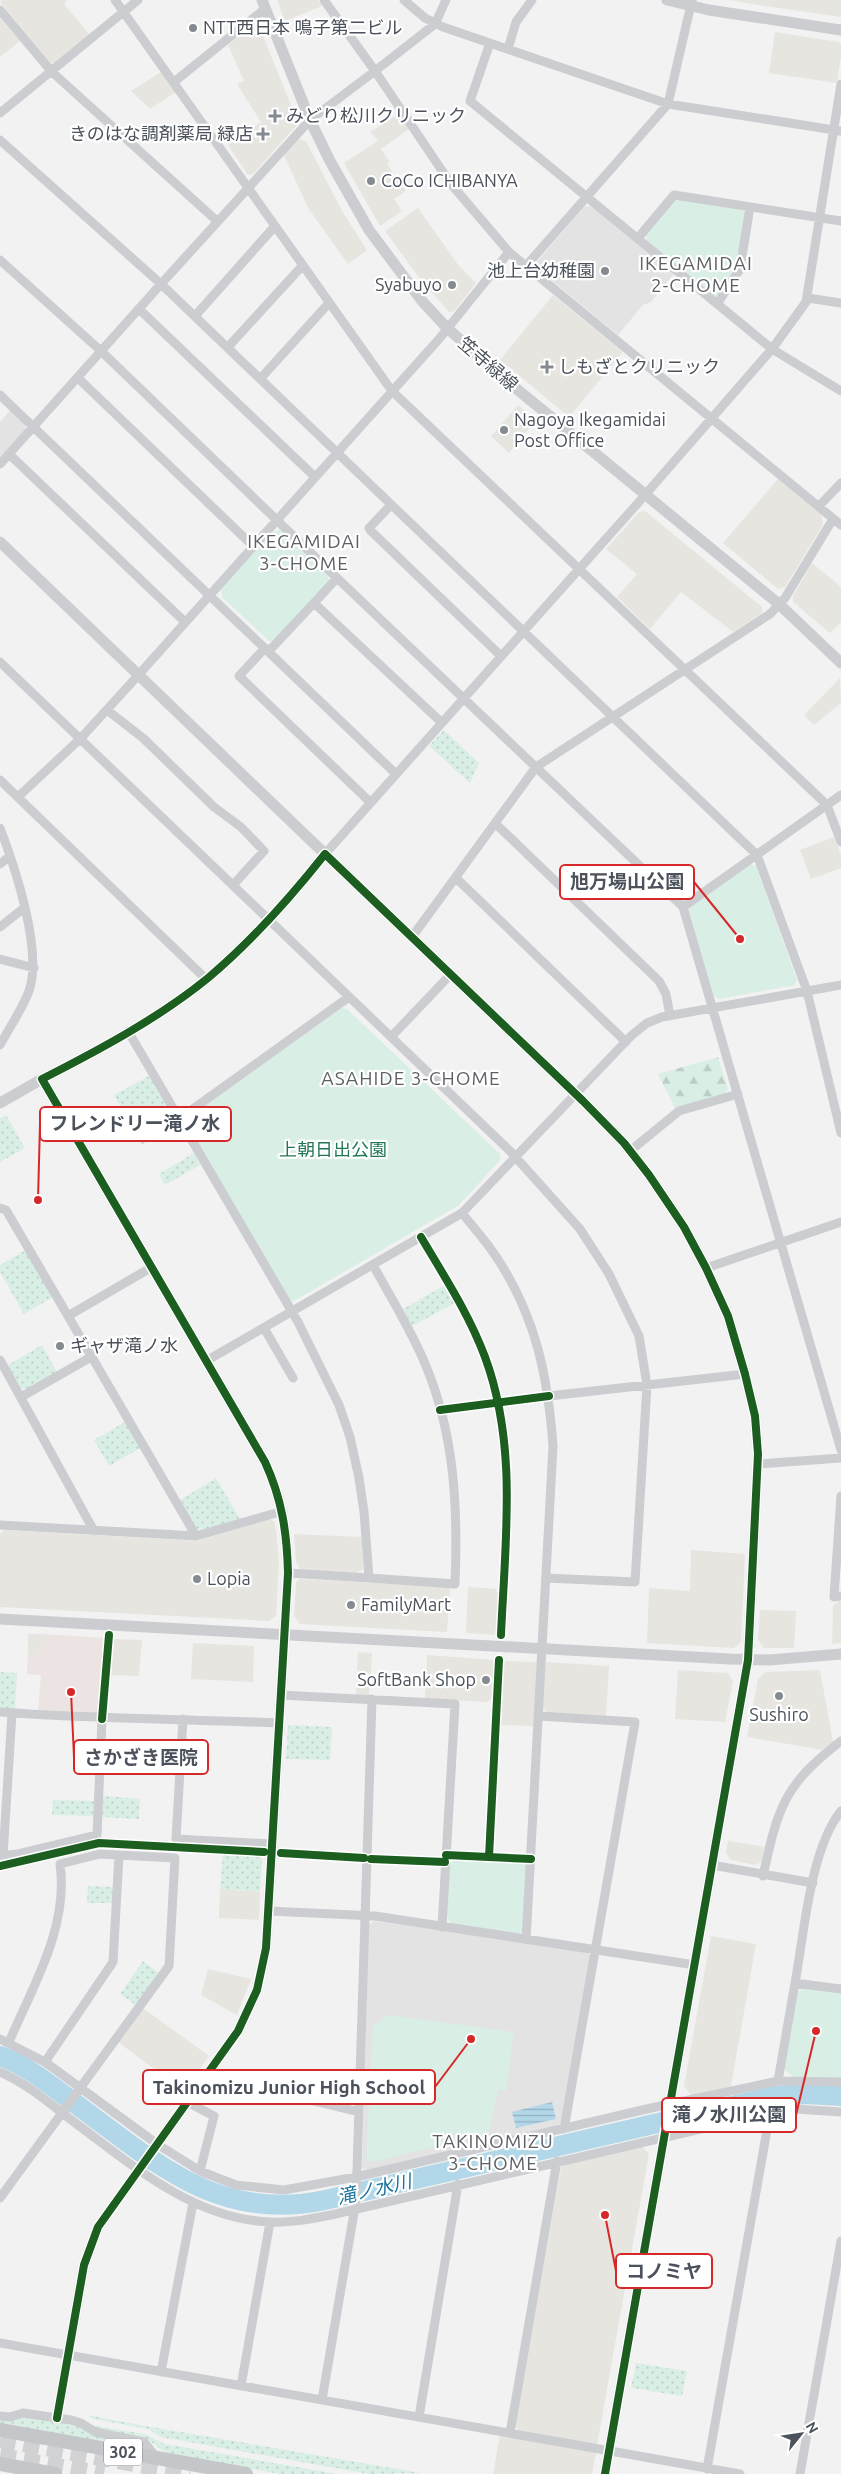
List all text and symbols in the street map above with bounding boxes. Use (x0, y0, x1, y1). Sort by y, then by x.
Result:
place label: NTT西日本 鳴子第二ビル (203, 17, 402, 37)
marker: NTT西日本 鳴子第二ビル (187, 22, 199, 34)
place label: みどり松川クリニック (286, 105, 466, 125)
marker: みどり松川クリニック (268, 109, 282, 123)
place label: きのはな調剤薬局 緑店 (69, 123, 253, 143)
marker: きのはな調剤薬局 緑店 (257, 128, 269, 140)
place label: CoCo ICHIBANYA (381, 170, 518, 190)
marker: CoCo ICHIBANYA (365, 175, 377, 187)
district label: IKEGAMIDAI 2-CHOME (639, 252, 753, 296)
place label: 池上台幼稚園 (487, 260, 595, 280)
marker: 池上台幼稚園 (599, 265, 611, 277)
place label: Syabuyo (375, 274, 442, 294)
marker: Syabuyo (446, 279, 458, 291)
street label: 笠寺緑線 (455, 332, 522, 394)
place label: しもざとクリニック (558, 356, 720, 376)
marker: しもざとクリニック (540, 360, 554, 374)
place label: Nagoya Ikegamidai Post Office (514, 409, 666, 450)
marker: Nagoya Ikegamidai Post Office (498, 424, 510, 436)
district label: IKEGAMIDAI 3-CHOME (247, 530, 361, 574)
callout: 旭万場山公園 (560, 865, 694, 899)
text: 旭万場山公園 (570, 870, 684, 892)
district label: ASAHIDE 3-CHOME (321, 1067, 501, 1089)
callout: フレンドリー滝ノ水 (40, 1107, 231, 1141)
text: フレンドリー滝ノ水 (49, 1112, 221, 1134)
park label: 上朝日出公園 (279, 1139, 387, 1159)
place label: ギャザ滝ノ水 (70, 1335, 178, 1355)
marker: ギャザ滝ノ水 (54, 1340, 66, 1352)
place label: Lopia (207, 1568, 251, 1588)
marker: Lopia (191, 1573, 203, 1585)
place label: FamilyMart (361, 1594, 451, 1614)
marker: FamilyMart (345, 1599, 357, 1611)
place label: SoftBank Shop (357, 1669, 476, 1689)
marker: SoftBank Shop (480, 1674, 492, 1686)
marker: Sushiro (773, 1690, 785, 1702)
place label: Sushiro (749, 1704, 809, 1724)
callout: さかざき医院 (74, 1740, 208, 1774)
text: さかざき医院 (84, 1746, 198, 1768)
callout: Takinomizu Junior High School (143, 2070, 435, 2104)
text: Takinomizu Junior High School (153, 2076, 425, 2098)
callout: 滝ノ水川公園 (662, 2098, 796, 2132)
text: 滝ノ水川公園 (672, 2103, 786, 2125)
district label: TAKINOMIZU 3-CHOME (432, 2130, 554, 2174)
water label: 滝ノ水川 (334, 2169, 415, 2208)
callout: コノミヤ (616, 2254, 712, 2288)
text: コノミヤ (626, 2260, 702, 2282)
north arrow (776, 2409, 826, 2459)
text: N (803, 2419, 822, 2436)
road number: 302 (104, 2438, 142, 2466)

